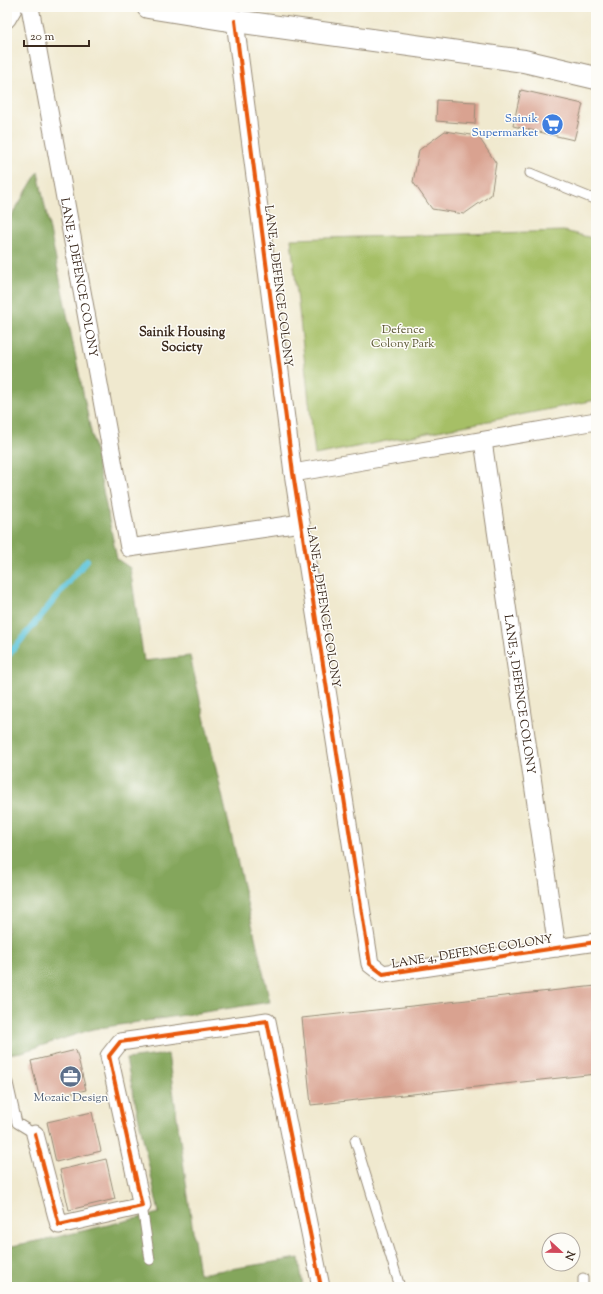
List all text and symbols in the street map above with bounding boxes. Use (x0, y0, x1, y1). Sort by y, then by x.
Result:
scale bar (24, 22, 89, 48)
text: 20 m (30, 28, 55, 46)
place label: Sainik Supermarket (472, 110, 538, 142)
supermarket icon: Sainik Supermarket (540, 112, 566, 138)
street label: LANE 3, DEFENCE COLONY (55, 196, 102, 359)
street label: LANE 4, DEFENCE COLONY (259, 204, 297, 369)
park label: Defence Colony Park (371, 321, 435, 353)
district label: Sainik Housing Society (139, 324, 226, 357)
street label: LANE 4, DEFENCE COLONY (301, 525, 345, 690)
street label: LANE 5, DEFENCE COLONY (498, 613, 540, 776)
street label: LANE 4, DEFENCE COLONY (390, 930, 555, 974)
office icon: Mozaic Design (58, 1063, 84, 1089)
place label: Mozaic Design (34, 1089, 108, 1107)
north arrow (541, 1232, 581, 1272)
text: N (560, 1247, 579, 1263)

